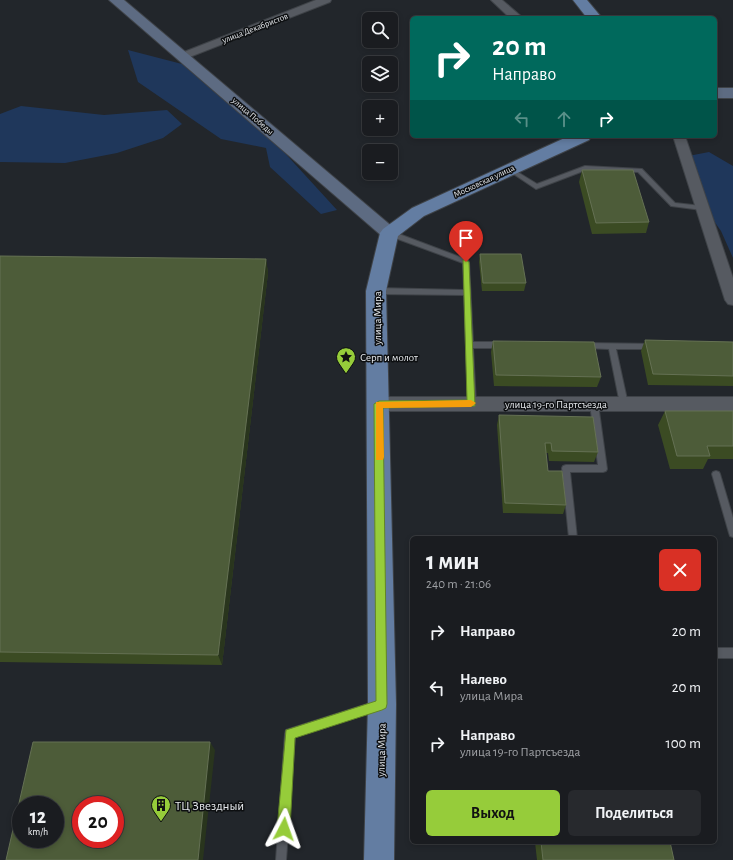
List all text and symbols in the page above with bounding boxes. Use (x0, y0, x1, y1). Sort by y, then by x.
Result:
street label: улица Декабристов (220, 12, 289, 46)
map controls (362, 12, 398, 180)
button: search (362, 12, 398, 48)
icon: right (426, 32, 478, 84)
text: 20 m (492, 33, 547, 61)
button: layers (362, 56, 398, 92)
text: Направо (492, 66, 556, 84)
street label: улица Победы (229, 95, 275, 137)
button: + (362, 100, 398, 136)
icon: left (511, 108, 533, 130)
icon: ahead (553, 108, 575, 130)
icon: right (595, 108, 617, 130)
button: − (362, 144, 398, 180)
street label: Московская улица (452, 163, 516, 200)
pin (449, 221, 483, 262)
icon: arrive (455, 227, 477, 249)
street label: улица Мира (372, 291, 383, 346)
place icon: Серп и молот (335, 346, 357, 374)
place label: Серп и молот (360, 352, 418, 363)
street label: улица 19-го Партсъезда (504, 399, 607, 410)
button: close (659, 549, 701, 591)
text: 1 мин (426, 550, 480, 574)
text: 240 m · 21:06 (426, 578, 491, 591)
icon: right (426, 621, 448, 643)
text: Направо (460, 624, 515, 639)
text: 20 m (672, 624, 701, 639)
text: Налево (460, 672, 507, 687)
icon: left (426, 677, 448, 699)
text: 20 m (672, 680, 701, 695)
text: улица Мира (460, 690, 523, 703)
street label: улица Мира (376, 723, 387, 778)
text: Направо (460, 728, 515, 743)
icon: right (426, 733, 448, 755)
text: 100 m (666, 736, 701, 751)
text: улица 19-го Партсъезда (460, 746, 581, 759)
button: Выход (426, 790, 560, 836)
button: Поделиться (568, 790, 701, 836)
building icon: ТЦ Звездный (150, 794, 172, 822)
speed limit sign: 20 (72, 796, 124, 848)
place label: ТЦ Звездный (175, 800, 244, 813)
text: 12 (30, 807, 46, 827)
position arrow (263, 808, 305, 850)
text: km/h (28, 827, 48, 837)

